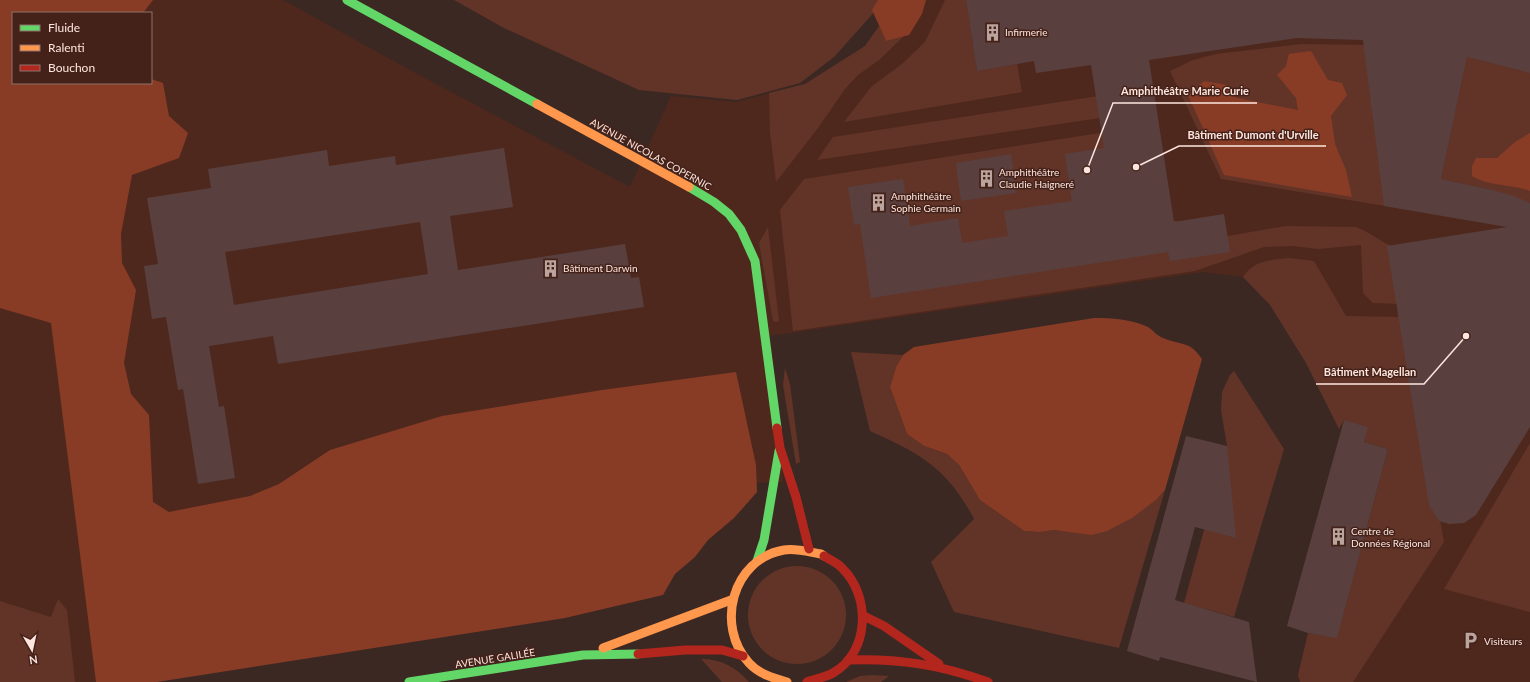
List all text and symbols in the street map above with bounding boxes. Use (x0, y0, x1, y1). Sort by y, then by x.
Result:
legend (12, 12, 152, 84)
text: Fluide (48, 20, 80, 35)
building icon: Infirmerie (982, 22, 1002, 42)
place label: Infirmerie (1005, 26, 1047, 38)
text: Ralenti (48, 40, 85, 55)
text: Bouchon (48, 60, 95, 75)
callout: Amphithéâtre Marie Curie (1113, 80, 1257, 103)
text: Amphithéâtre Marie Curie (1120, 84, 1249, 97)
street label: AVENUE NICOLAS COPERNIC (588, 116, 714, 193)
callout: Bâtiment Dumont d'Urville (1179, 123, 1326, 146)
text: Bâtiment Dumont d'Urville (1187, 128, 1319, 141)
place label: Amphithéâtre Claudie Haigneré (999, 166, 1074, 190)
building icon: Amphithéâtre Claudie Haigneré (976, 168, 996, 188)
place label: Amphithéâtre Sophie Germain (891, 190, 961, 214)
building icon: Amphithéâtre Sophie Germain (868, 192, 888, 212)
building icon: Bâtiment Darwin (540, 258, 560, 278)
place label: Bâtiment Darwin (563, 262, 638, 274)
callout: Bâtiment Magellan (1316, 361, 1424, 384)
text: Bâtiment Magellan (1324, 365, 1416, 378)
place label: Centre de Données Régional (1351, 525, 1430, 549)
building icon: Centre de Données Régional (1328, 527, 1348, 547)
north arrow (12, 630, 52, 670)
parking icon: Visiteurs (1461, 631, 1481, 651)
place label: Visiteurs (1484, 635, 1522, 647)
street label: AVENUE GALILÉE (454, 646, 536, 670)
text: N (28, 653, 39, 667)

